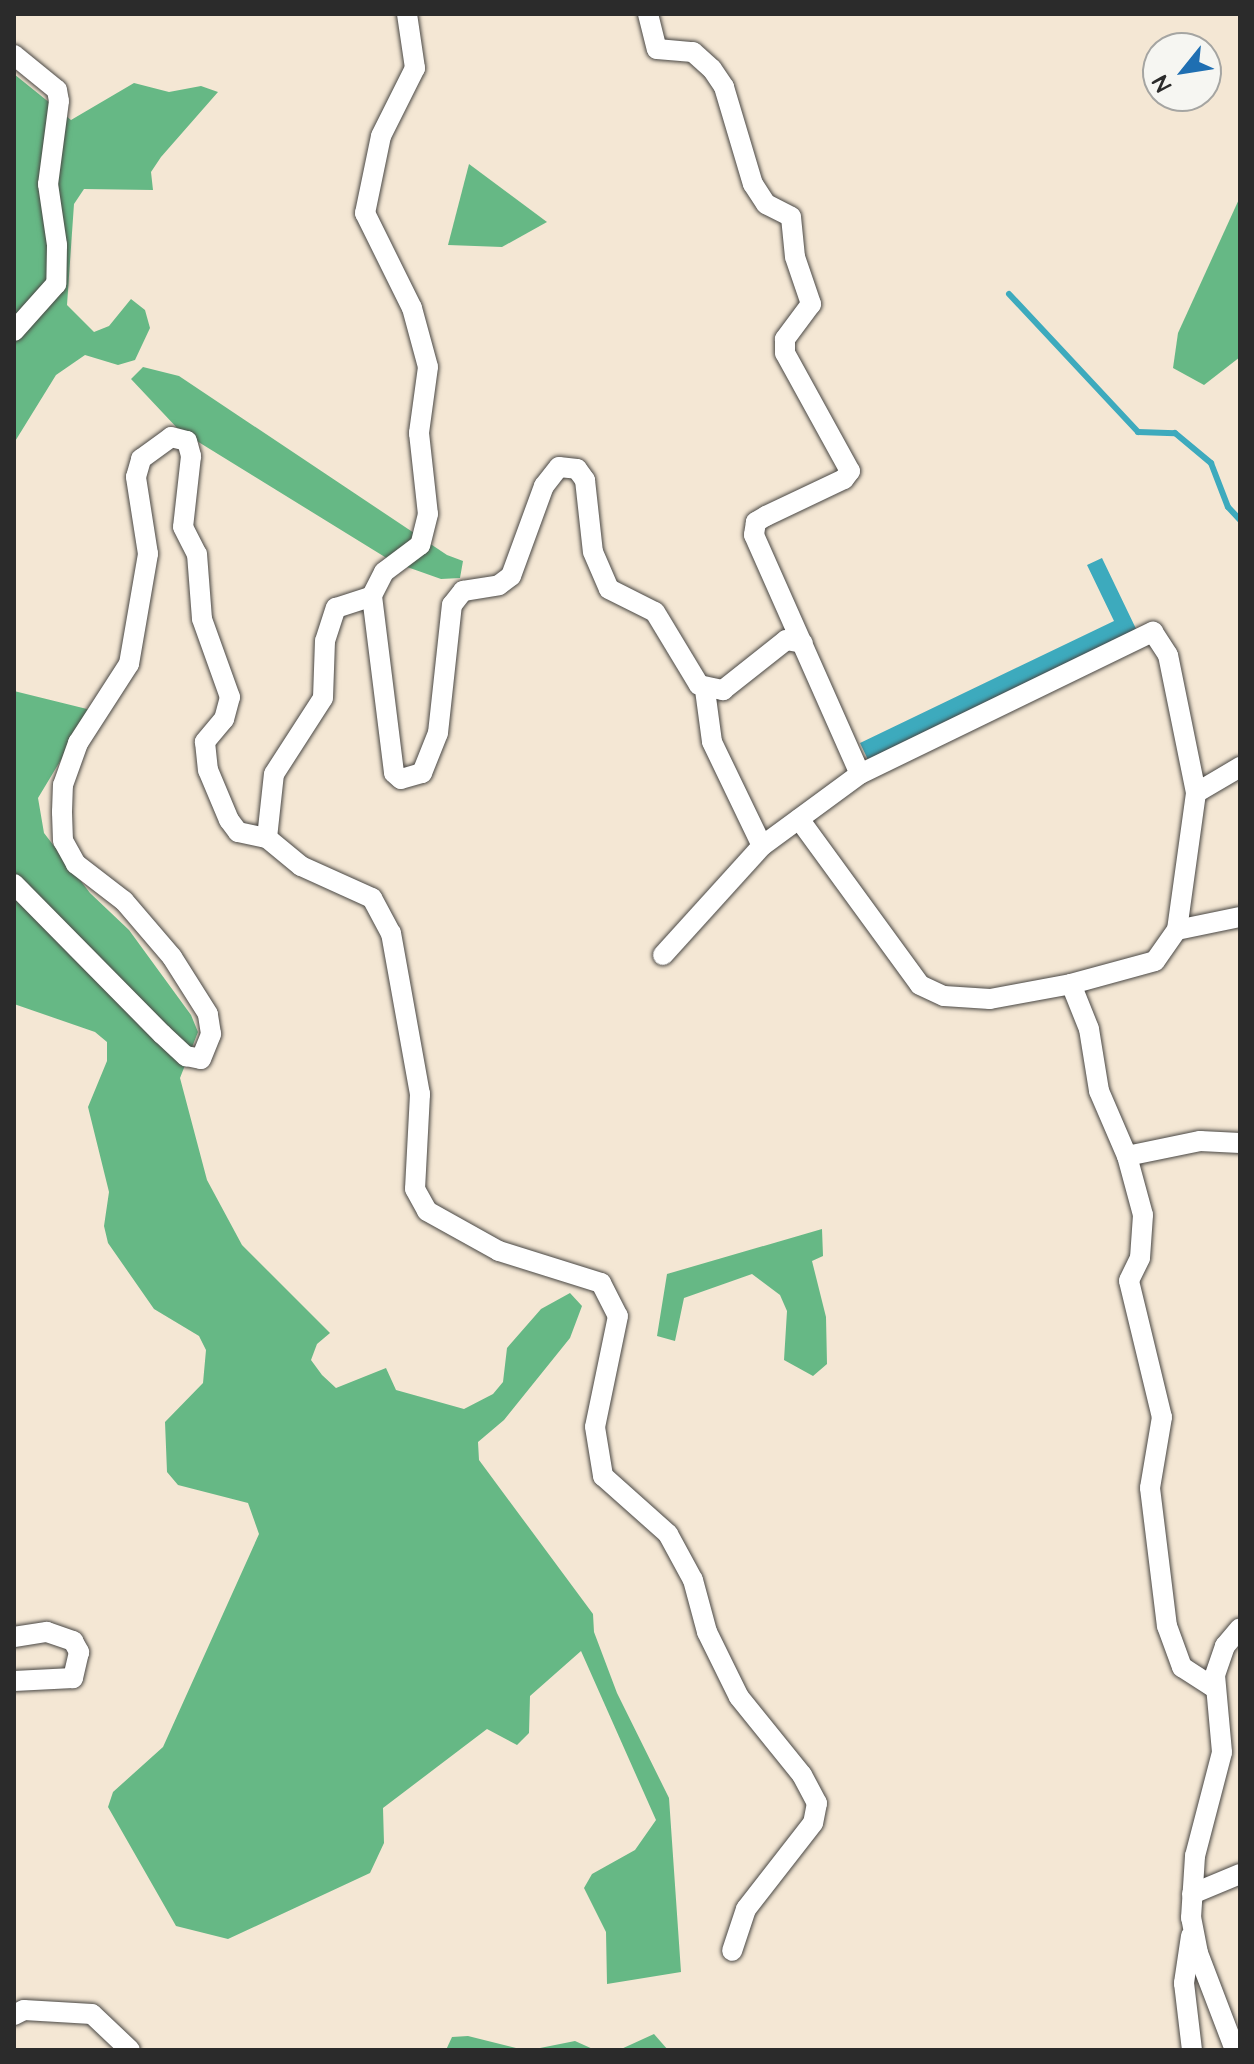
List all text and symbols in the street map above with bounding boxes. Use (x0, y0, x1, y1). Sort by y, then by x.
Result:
north arrow (1142, 32, 1222, 112)
text: N (1146, 70, 1179, 97)

